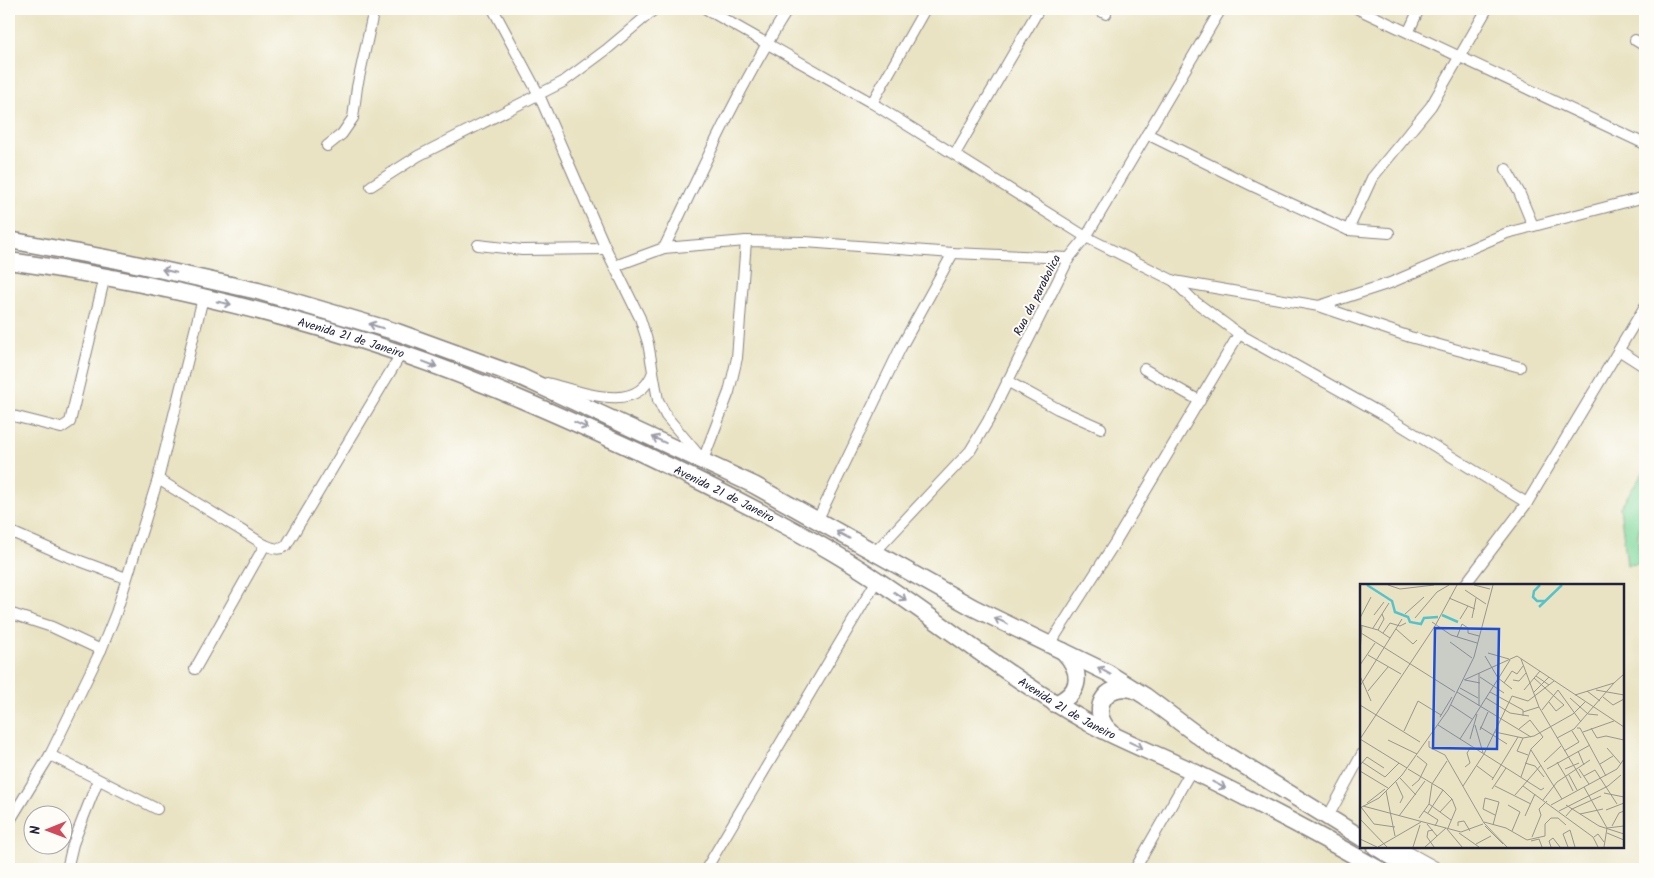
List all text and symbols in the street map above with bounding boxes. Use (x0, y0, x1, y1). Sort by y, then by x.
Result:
street label: Rua da parabolica (1009, 251, 1066, 339)
one-way arrow (161, 266, 177, 275)
one-way arrow (216, 299, 232, 308)
street label: Avenida 21 de Janeiro (295, 313, 407, 364)
one-way arrow (369, 320, 385, 330)
one-way arrow (422, 360, 437, 369)
one-way arrow (573, 421, 588, 431)
one-way arrow (652, 435, 667, 444)
street label: Avenida 21 de Janeiro (670, 461, 778, 528)
one-way arrow (835, 530, 850, 540)
inset map (1360, 584, 1624, 848)
one-way arrow (893, 590, 907, 601)
one-way arrow (993, 616, 1008, 626)
one-way arrow (1097, 665, 1111, 675)
street label: Avenida 21 de Janeiro (1014, 673, 1119, 745)
one-way arrow (1128, 741, 1143, 751)
one-way arrow (1211, 781, 1226, 790)
north arrow (22, 806, 72, 856)
text: N (25, 825, 47, 835)

